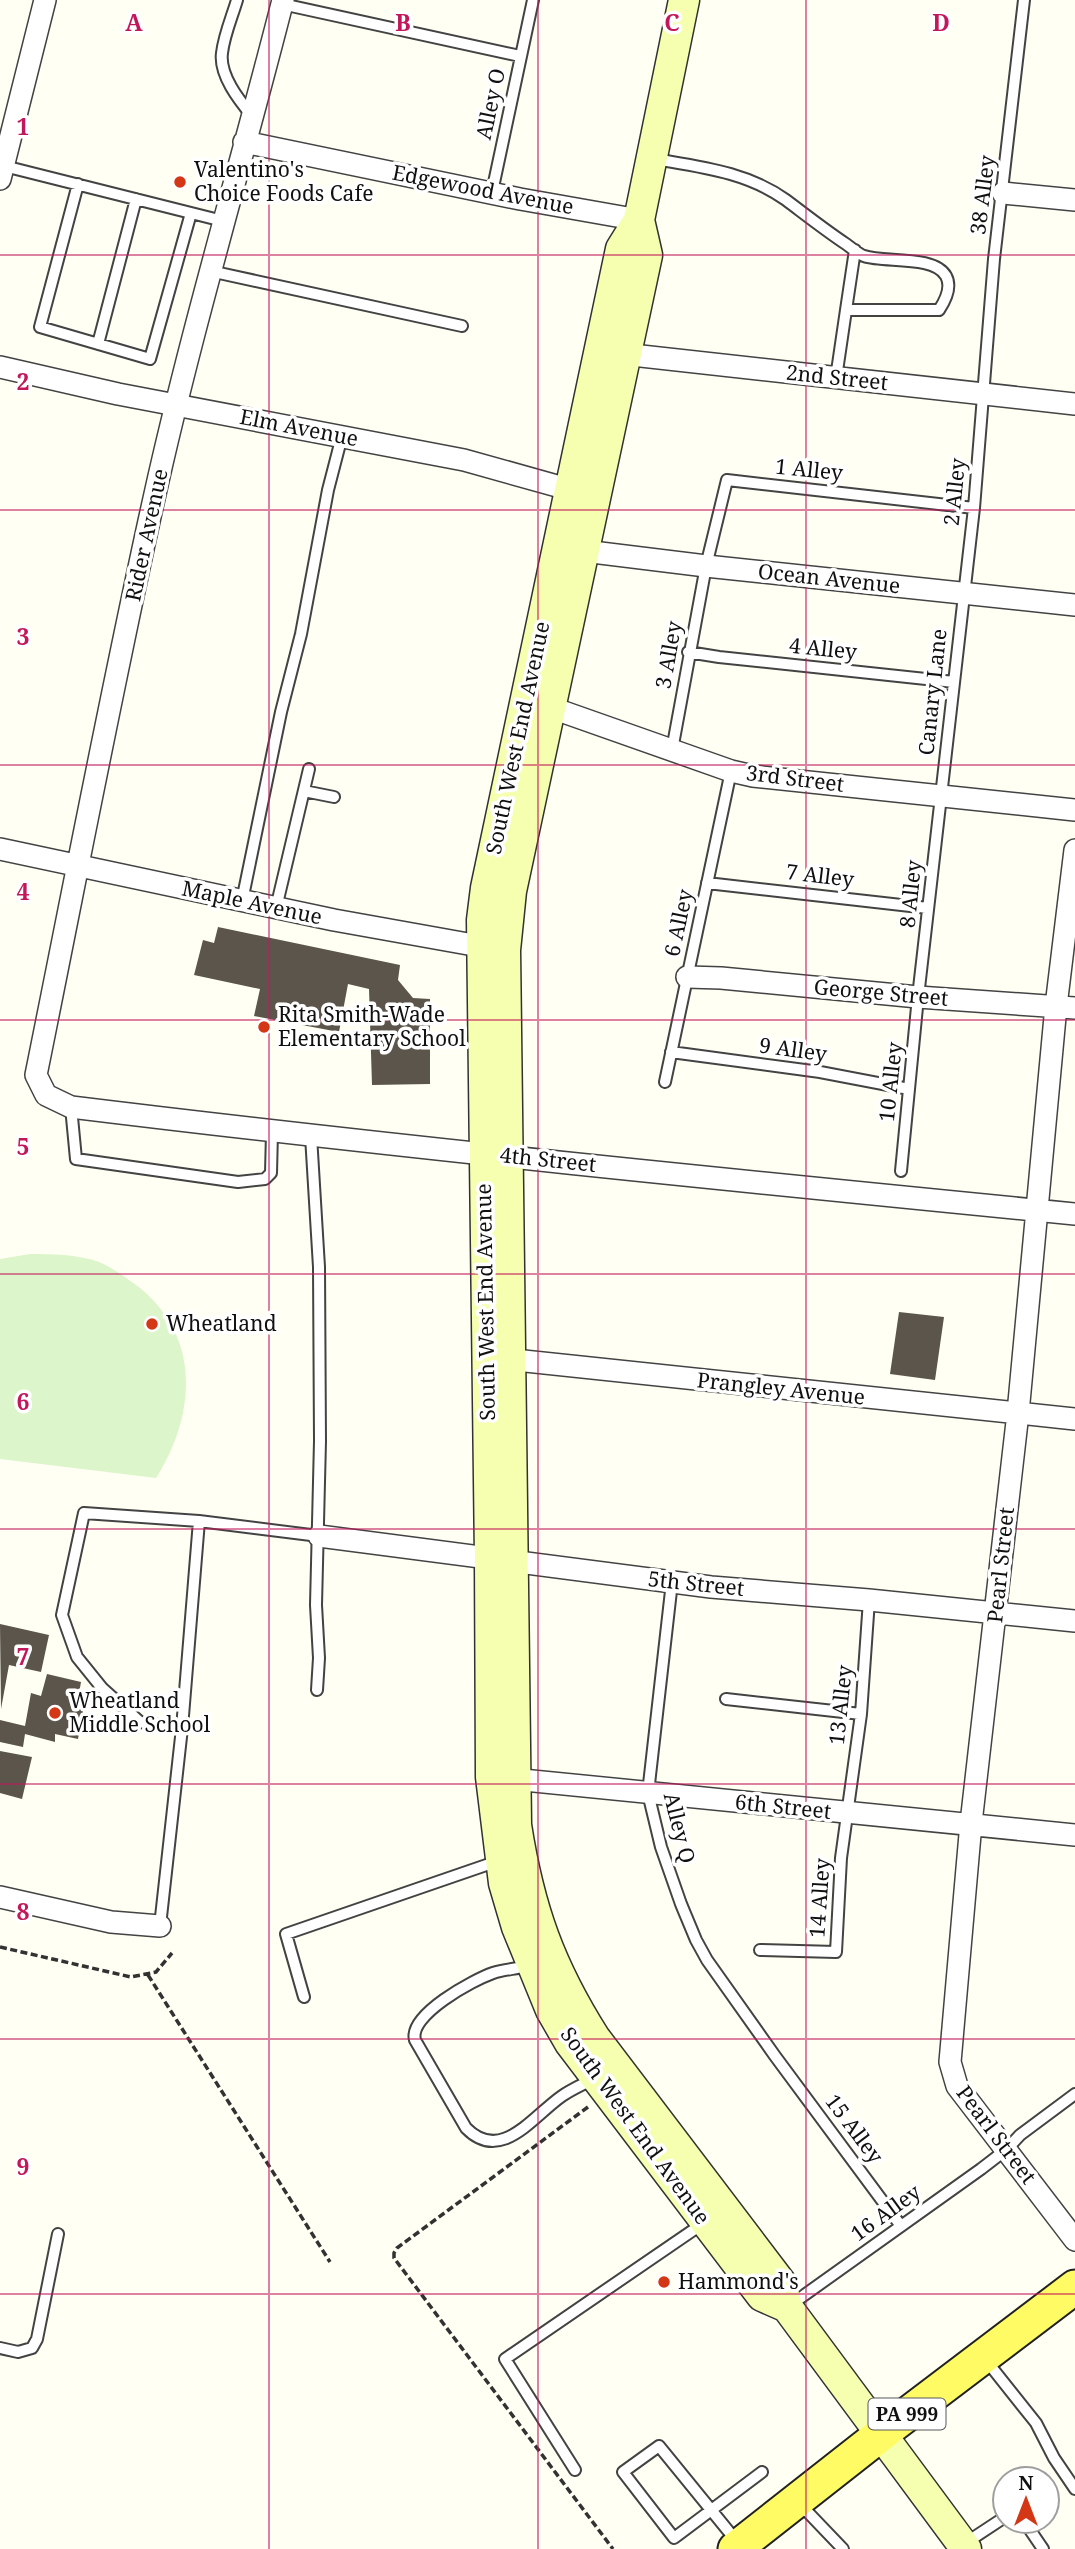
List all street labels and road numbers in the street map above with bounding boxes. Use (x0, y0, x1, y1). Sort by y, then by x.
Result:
street label: Alley O (469, 66, 511, 142)
street label: 38 Alley (963, 153, 1001, 236)
street label: Edgewood Avenue (390, 158, 576, 220)
street label: 2nd Street (785, 358, 889, 396)
street label: Elm Avenue (238, 402, 361, 452)
street label: 1 Alley (774, 452, 845, 487)
street label: 2 Alley (937, 456, 972, 527)
street label: Rider Avenue (118, 466, 174, 604)
street label: Ocean Avenue (757, 557, 902, 599)
street label: South West End Avenue (479, 619, 555, 857)
street label: 3 Alley (648, 619, 688, 691)
street label: Canary Lane (911, 627, 953, 757)
street label: 4 Alley (788, 631, 859, 666)
street label: 3rd Street (745, 758, 846, 798)
street label: 7 Alley (785, 857, 856, 893)
street label: 8 Alley (893, 858, 928, 929)
street label: Maple Avenue (180, 873, 325, 931)
street label: 6 Alley (657, 886, 699, 959)
street label: George Street (813, 972, 949, 1012)
street label: 9 Alley (757, 1030, 829, 1068)
street label: 10 Alley (872, 1041, 908, 1123)
street label: 4th Street (499, 1140, 598, 1178)
street label: South West End Avenue (469, 1183, 501, 1421)
street label: Prangley Avenue (696, 1365, 867, 1411)
street label: Pearl Street (980, 1506, 1020, 1624)
street label: 5th Street (647, 1564, 746, 1602)
street label: 13 Alley (822, 1664, 858, 1746)
street label: 6th Street (734, 1787, 833, 1825)
street label: Alley Q (658, 1789, 702, 1866)
street label: 14 Alley (802, 1857, 836, 1939)
street label: South West End Avenue (555, 2021, 717, 2230)
street label: Pearl Street (951, 2080, 1043, 2189)
street label: 15 Alley (820, 2088, 890, 2169)
street label: 16 Alley (845, 2177, 926, 2247)
road number: PA 999 (869, 2398, 946, 2430)

